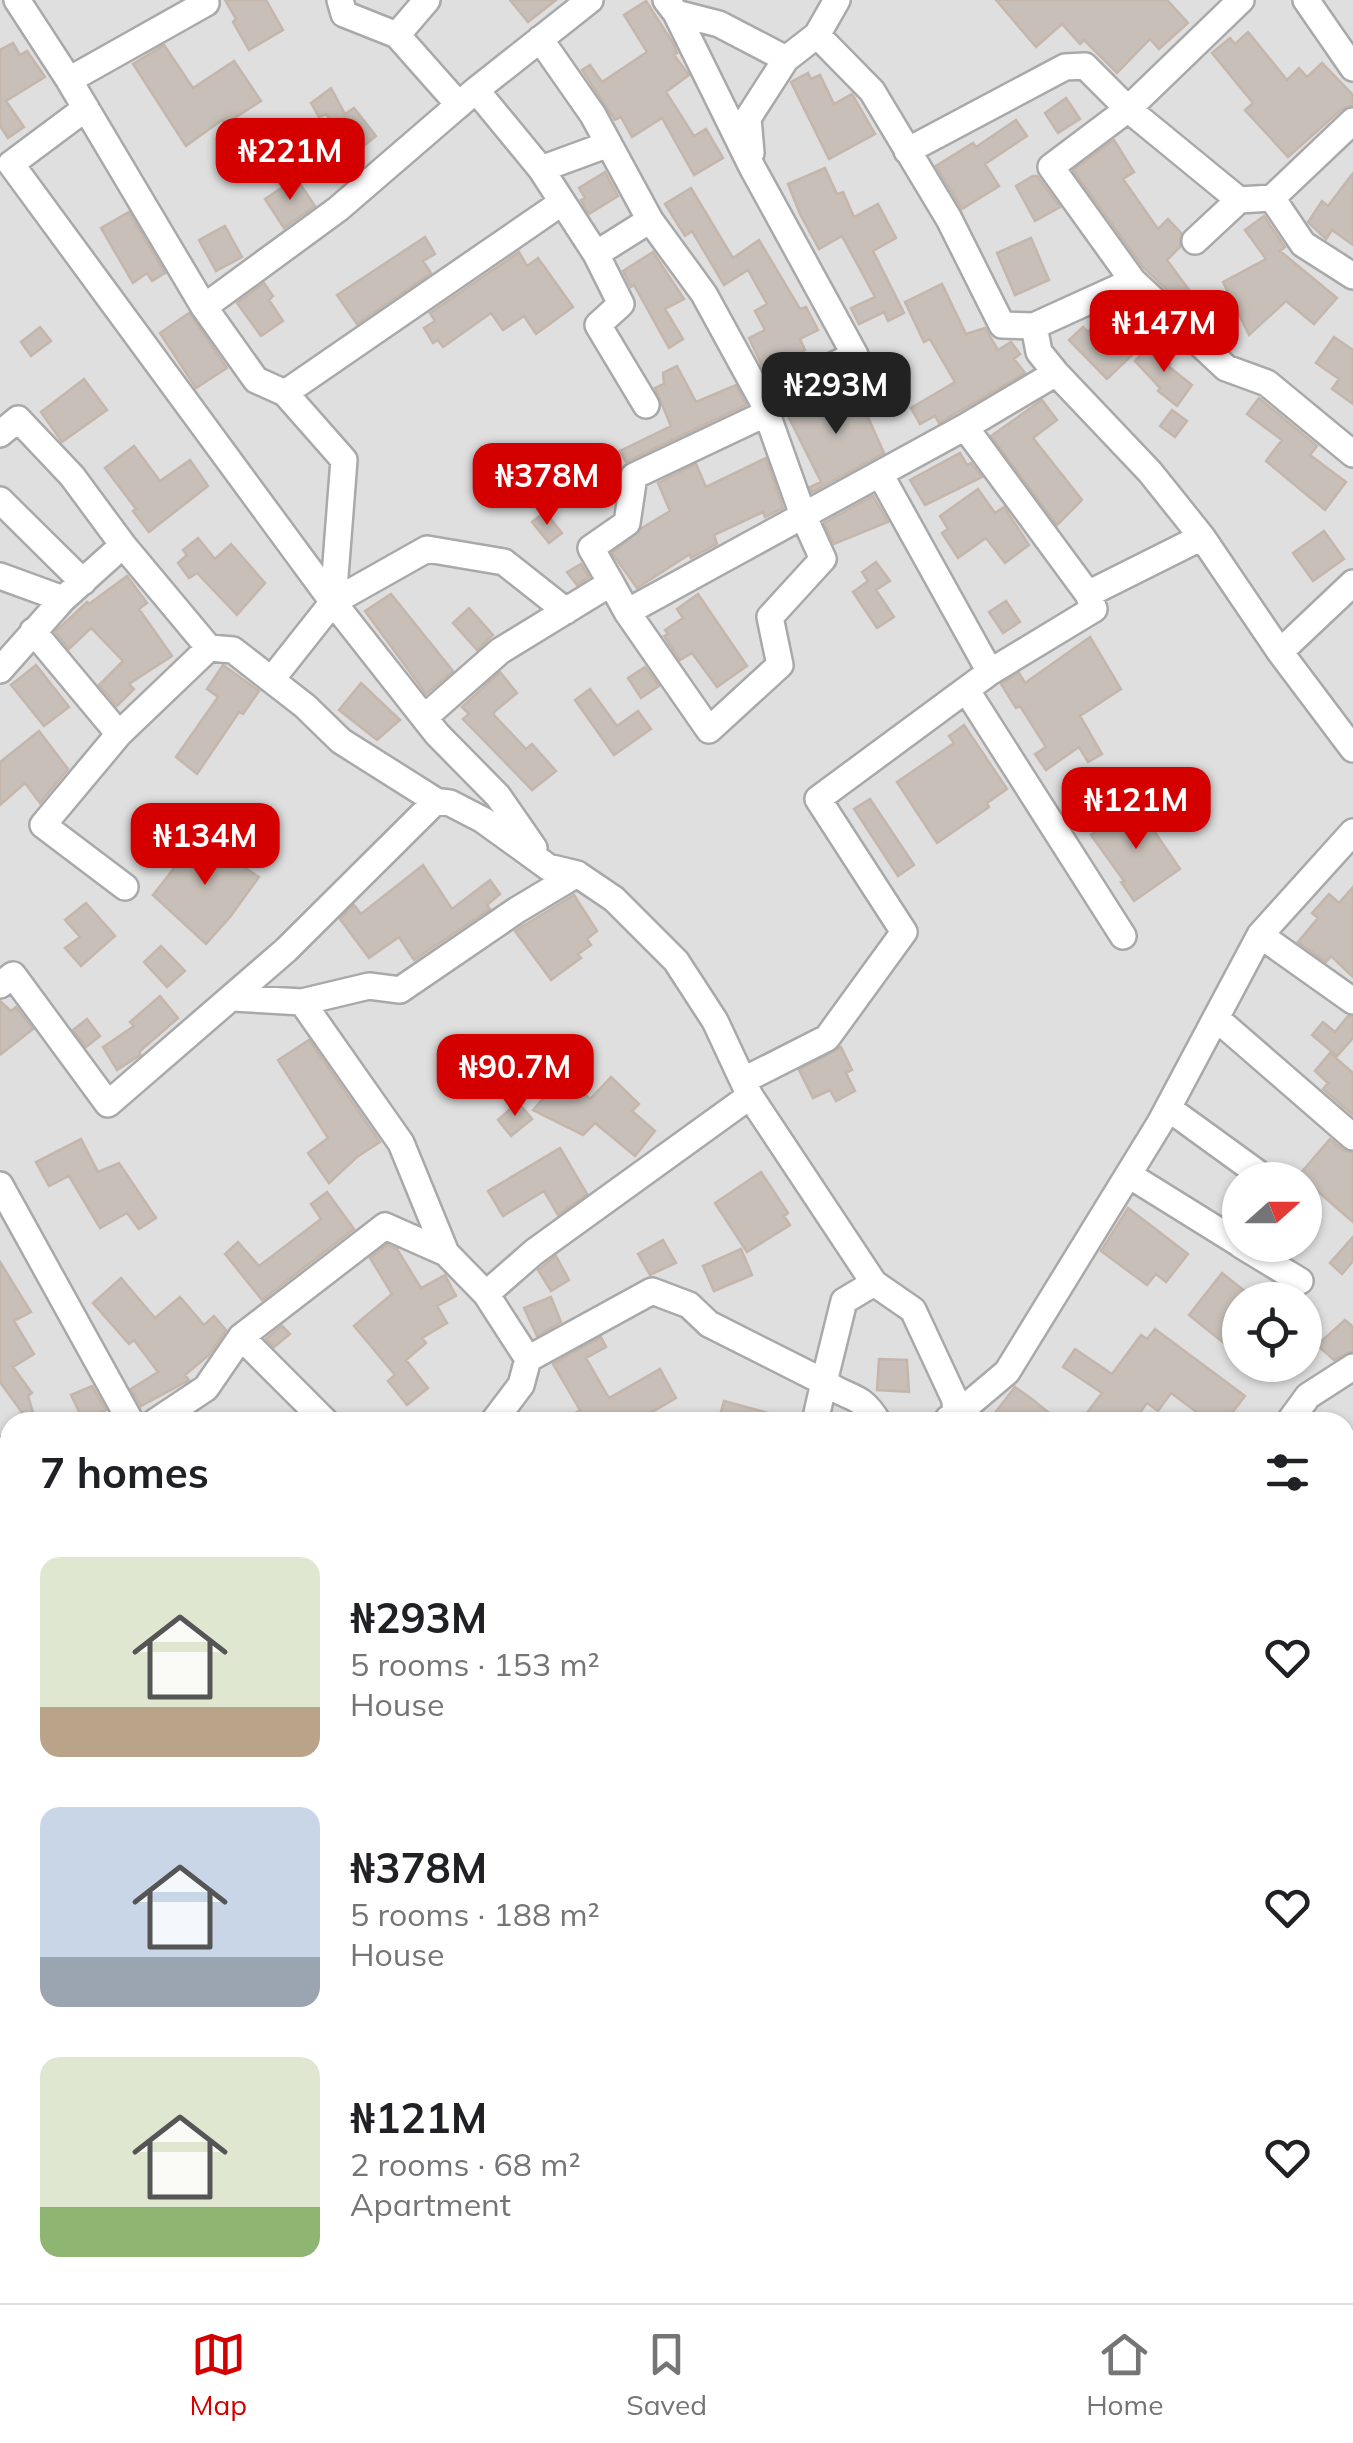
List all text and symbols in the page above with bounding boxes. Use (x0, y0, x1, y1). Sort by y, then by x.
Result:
pin: ₦221M (220, 118, 360, 203)
text: ₦221M (238, 130, 342, 170)
pin: ₦147M (1094, 290, 1234, 375)
text: ₦147M (1112, 302, 1216, 342)
pin: ₦293M (766, 352, 906, 437)
text: ₦293M (784, 364, 888, 404)
pin: ₦378M (477, 443, 617, 528)
text: ₦378M (495, 455, 599, 495)
pin: ₦121M (1066, 767, 1206, 852)
text: ₦121M (1084, 779, 1188, 819)
pin: ₦134M (135, 803, 275, 888)
text: ₦134M (153, 815, 257, 855)
pin: ₦90.7M (434, 1034, 596, 1119)
text: ₦90.7M (459, 1046, 571, 1086)
north arrow (1222, 1162, 1322, 1262)
map controls (1222, 1162, 1322, 1382)
button: locate (1222, 1282, 1322, 1382)
icon: filters (1260, 1445, 1315, 1500)
text: 7 homes (40, 1446, 209, 1499)
text: ₦293M (350, 1591, 487, 1644)
icon: home (120, 1597, 240, 1717)
icon: heart (1260, 1630, 1315, 1685)
text: 5 rooms · 153 m² (350, 1644, 600, 1684)
text: House (350, 1684, 445, 1724)
text: ₦378M (350, 1841, 487, 1894)
icon: home (120, 1847, 240, 1967)
icon: heart (1260, 1880, 1315, 1935)
text: 5 rooms · 188 m² (350, 1894, 600, 1934)
text: House (350, 1934, 445, 1974)
text: ₦121M (350, 2091, 487, 2144)
icon: home (120, 2097, 240, 2217)
icon: heart (1260, 2130, 1315, 2185)
text: 2 rooms · 68 m² (350, 2144, 581, 2184)
text: Apartment (350, 2184, 511, 2224)
tab: Map (190, 2327, 247, 2422)
tab: Saved (626, 2327, 707, 2422)
tab: Home (1086, 2327, 1163, 2422)

